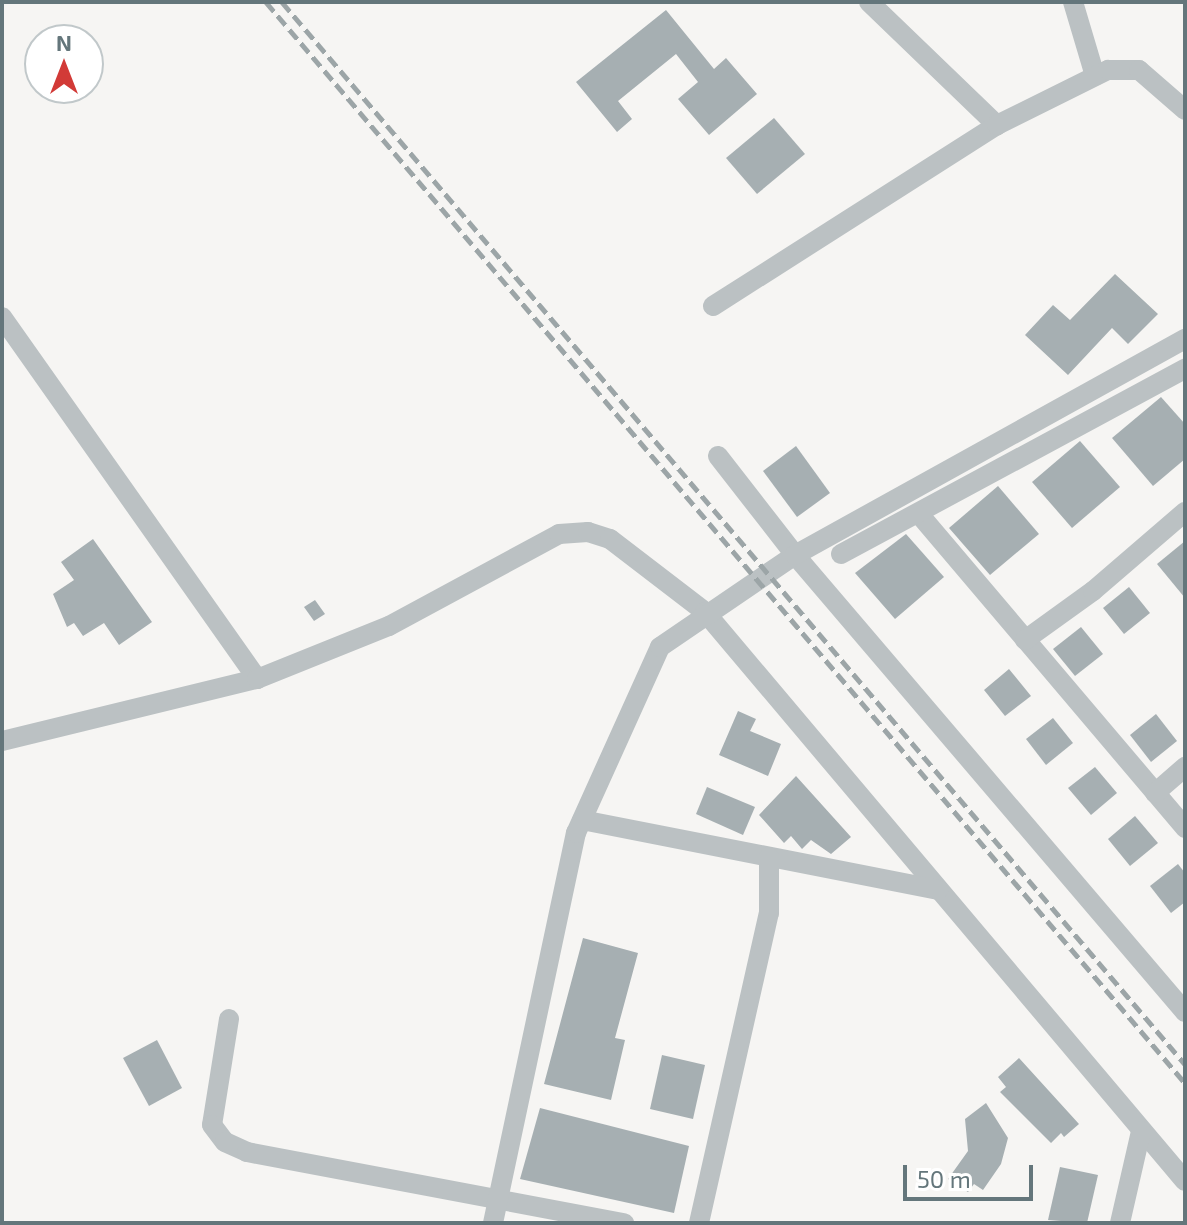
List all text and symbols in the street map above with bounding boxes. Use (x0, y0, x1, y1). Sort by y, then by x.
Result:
north arrow (24, 24, 104, 104)
text: N (56, 29, 72, 55)
scale bar (907, 1149, 1037, 1199)
text: 50 m (917, 1164, 971, 1193)

